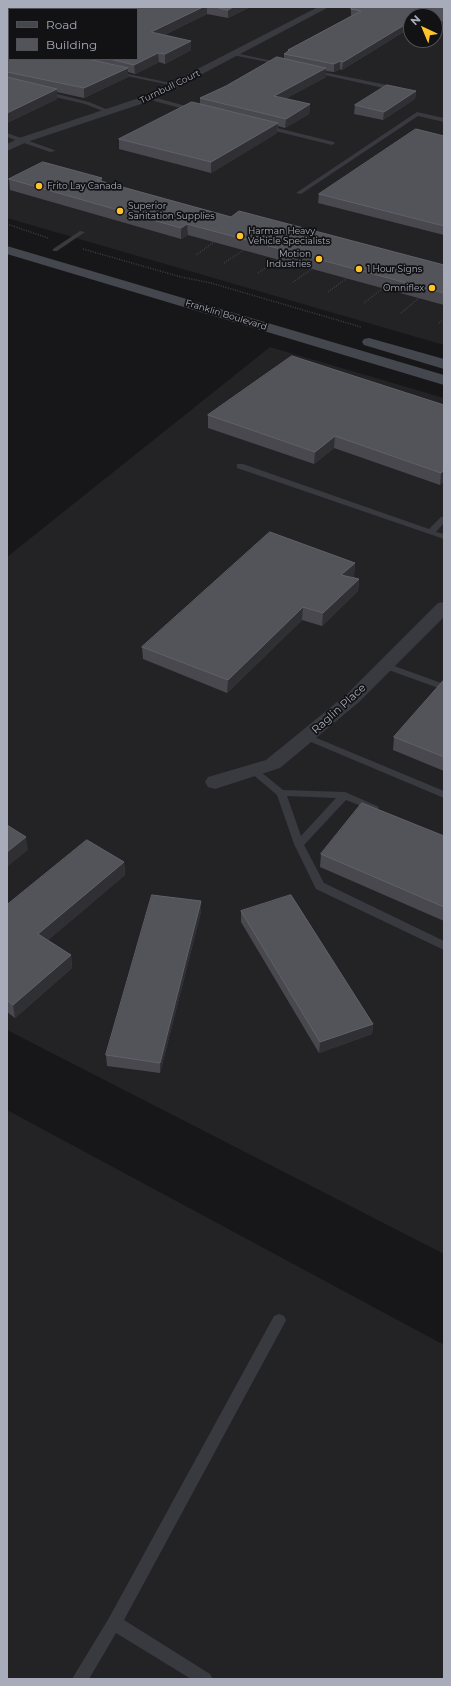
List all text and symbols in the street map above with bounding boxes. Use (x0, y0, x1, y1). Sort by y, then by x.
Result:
legend (8, 8, 138, 60)
north arrow (403, 8, 443, 48)
text: N (407, 12, 423, 28)
text: Road (46, 17, 77, 32)
text: Building (46, 37, 97, 52)
street label: Turnbull Court (138, 68, 202, 106)
marker: Frito Lay Canada (34, 181, 44, 191)
place label: Frito Lay Canada (47, 181, 122, 191)
place label: Superior Sanitation Supplies (128, 201, 215, 222)
marker: Superior Sanitation Supplies (115, 206, 125, 216)
place label: Harman Heavy Vehicle Specialists (248, 226, 330, 247)
marker: Harman Heavy Vehicle Specialists (235, 231, 245, 241)
place label: Motion Industries (266, 249, 311, 270)
marker: Motion Industries (314, 254, 324, 264)
marker: 1 Hour Signs (354, 264, 364, 274)
place label: 1 Hour Signs (367, 264, 422, 274)
place label: Omniflex (383, 283, 424, 293)
marker: Omniflex (427, 283, 437, 293)
street label: Franklin Boulevard (184, 297, 268, 333)
street label: Raglin Place (309, 681, 369, 737)

